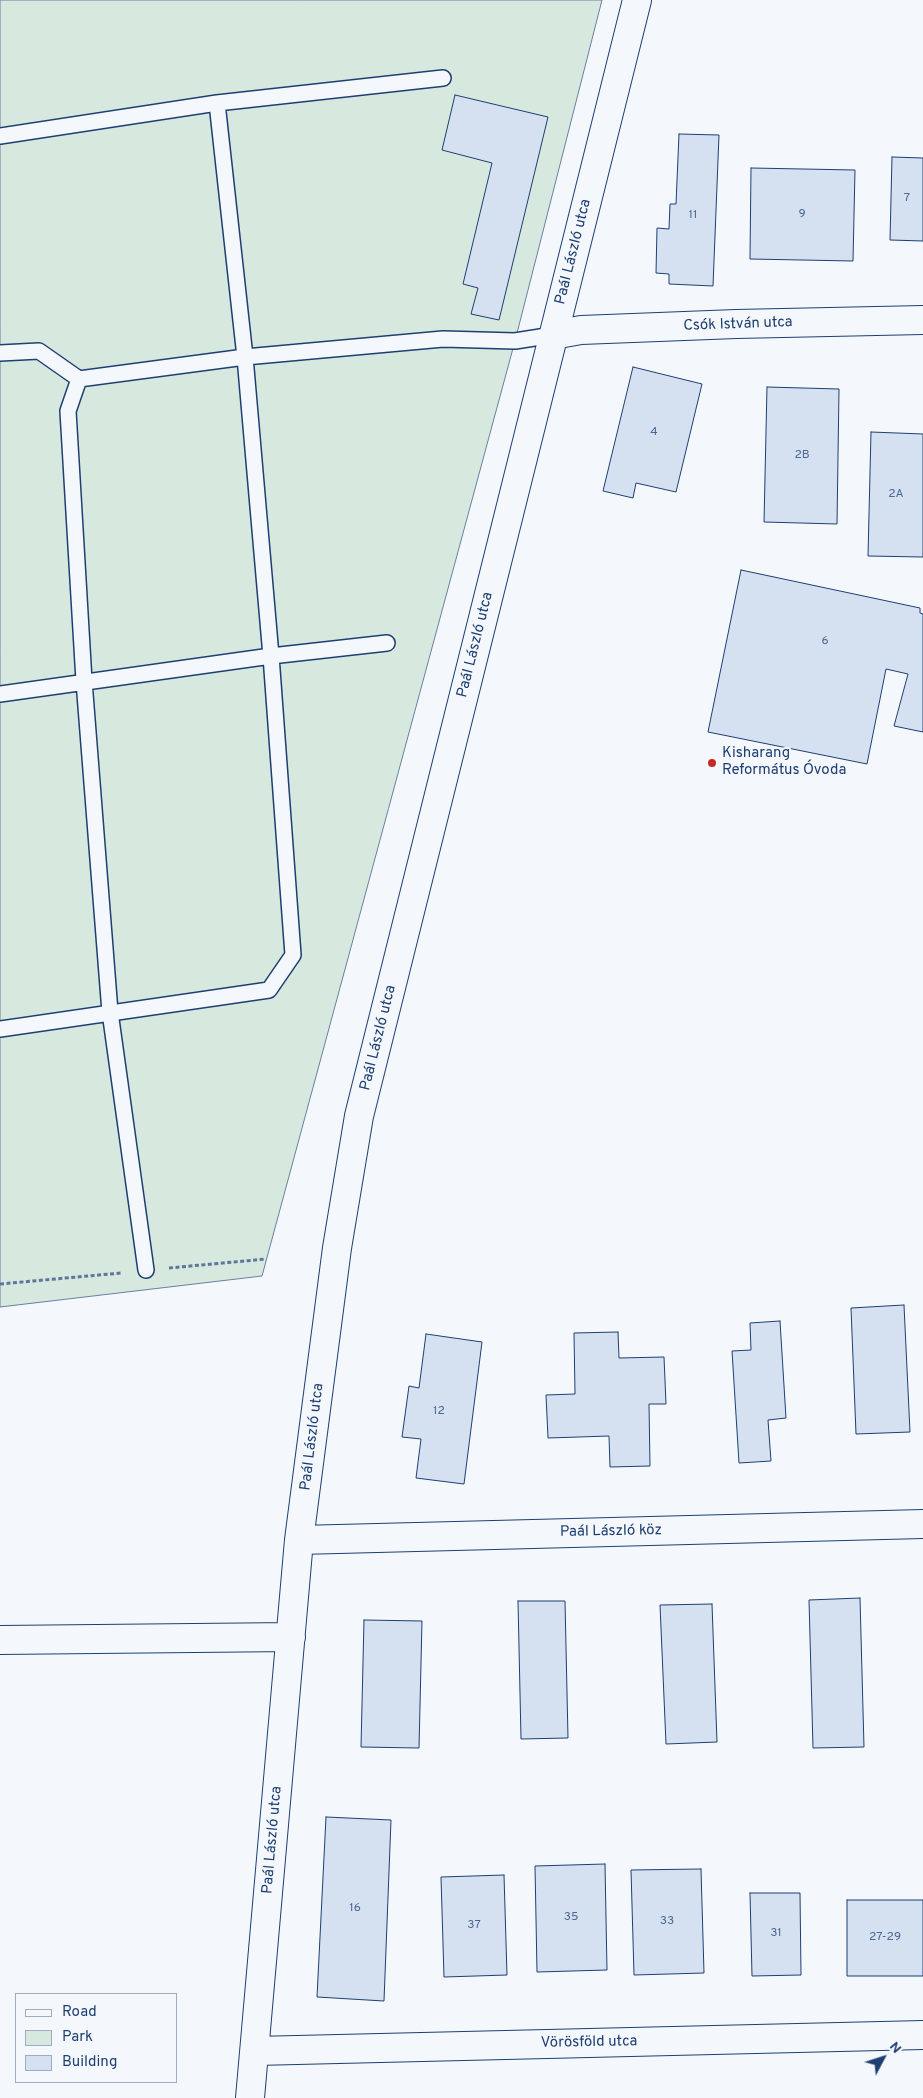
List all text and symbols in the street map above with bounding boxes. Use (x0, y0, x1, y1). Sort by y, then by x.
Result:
house number: 7 (904, 192, 910, 206)
street label: Paál László utca (552, 197, 596, 307)
house number: 9 (798, 208, 806, 222)
house number: 11 (689, 209, 697, 223)
street label: Csók István utca (683, 314, 793, 336)
house number: 4 (650, 426, 658, 440)
house number: 2B (794, 449, 810, 463)
house number: 2A (888, 488, 904, 502)
street label: Paál László utca (454, 590, 498, 700)
house number: 6 (821, 635, 829, 649)
place label: Kisharang Református Óvoda (722, 745, 846, 780)
marker: Kisharang Református Óvoda (706, 757, 718, 769)
street label: Paál László utca (357, 983, 401, 1093)
street label: Paál László utca (297, 1382, 329, 1492)
house number: 12 (433, 1405, 445, 1419)
street label: Paál László köz (560, 1522, 662, 1542)
street label: Paál László utca (259, 1785, 287, 1895)
house number: 16 (349, 1902, 361, 1916)
house number: 35 (564, 1911, 578, 1925)
house number: 33 (660, 1915, 674, 1929)
house number: 37 (467, 1919, 481, 1933)
house number: 31 (770, 1927, 782, 1941)
house number: 27-29 (869, 1931, 901, 1945)
legend (15, 1993, 178, 2083)
text: Road (62, 2003, 97, 2022)
text: Park (62, 2028, 93, 2047)
street label: Vörösföld utca (541, 2033, 637, 2053)
north arrow (858, 2033, 908, 2083)
text: N (885, 2039, 905, 2057)
text: Building (62, 2053, 117, 2072)

